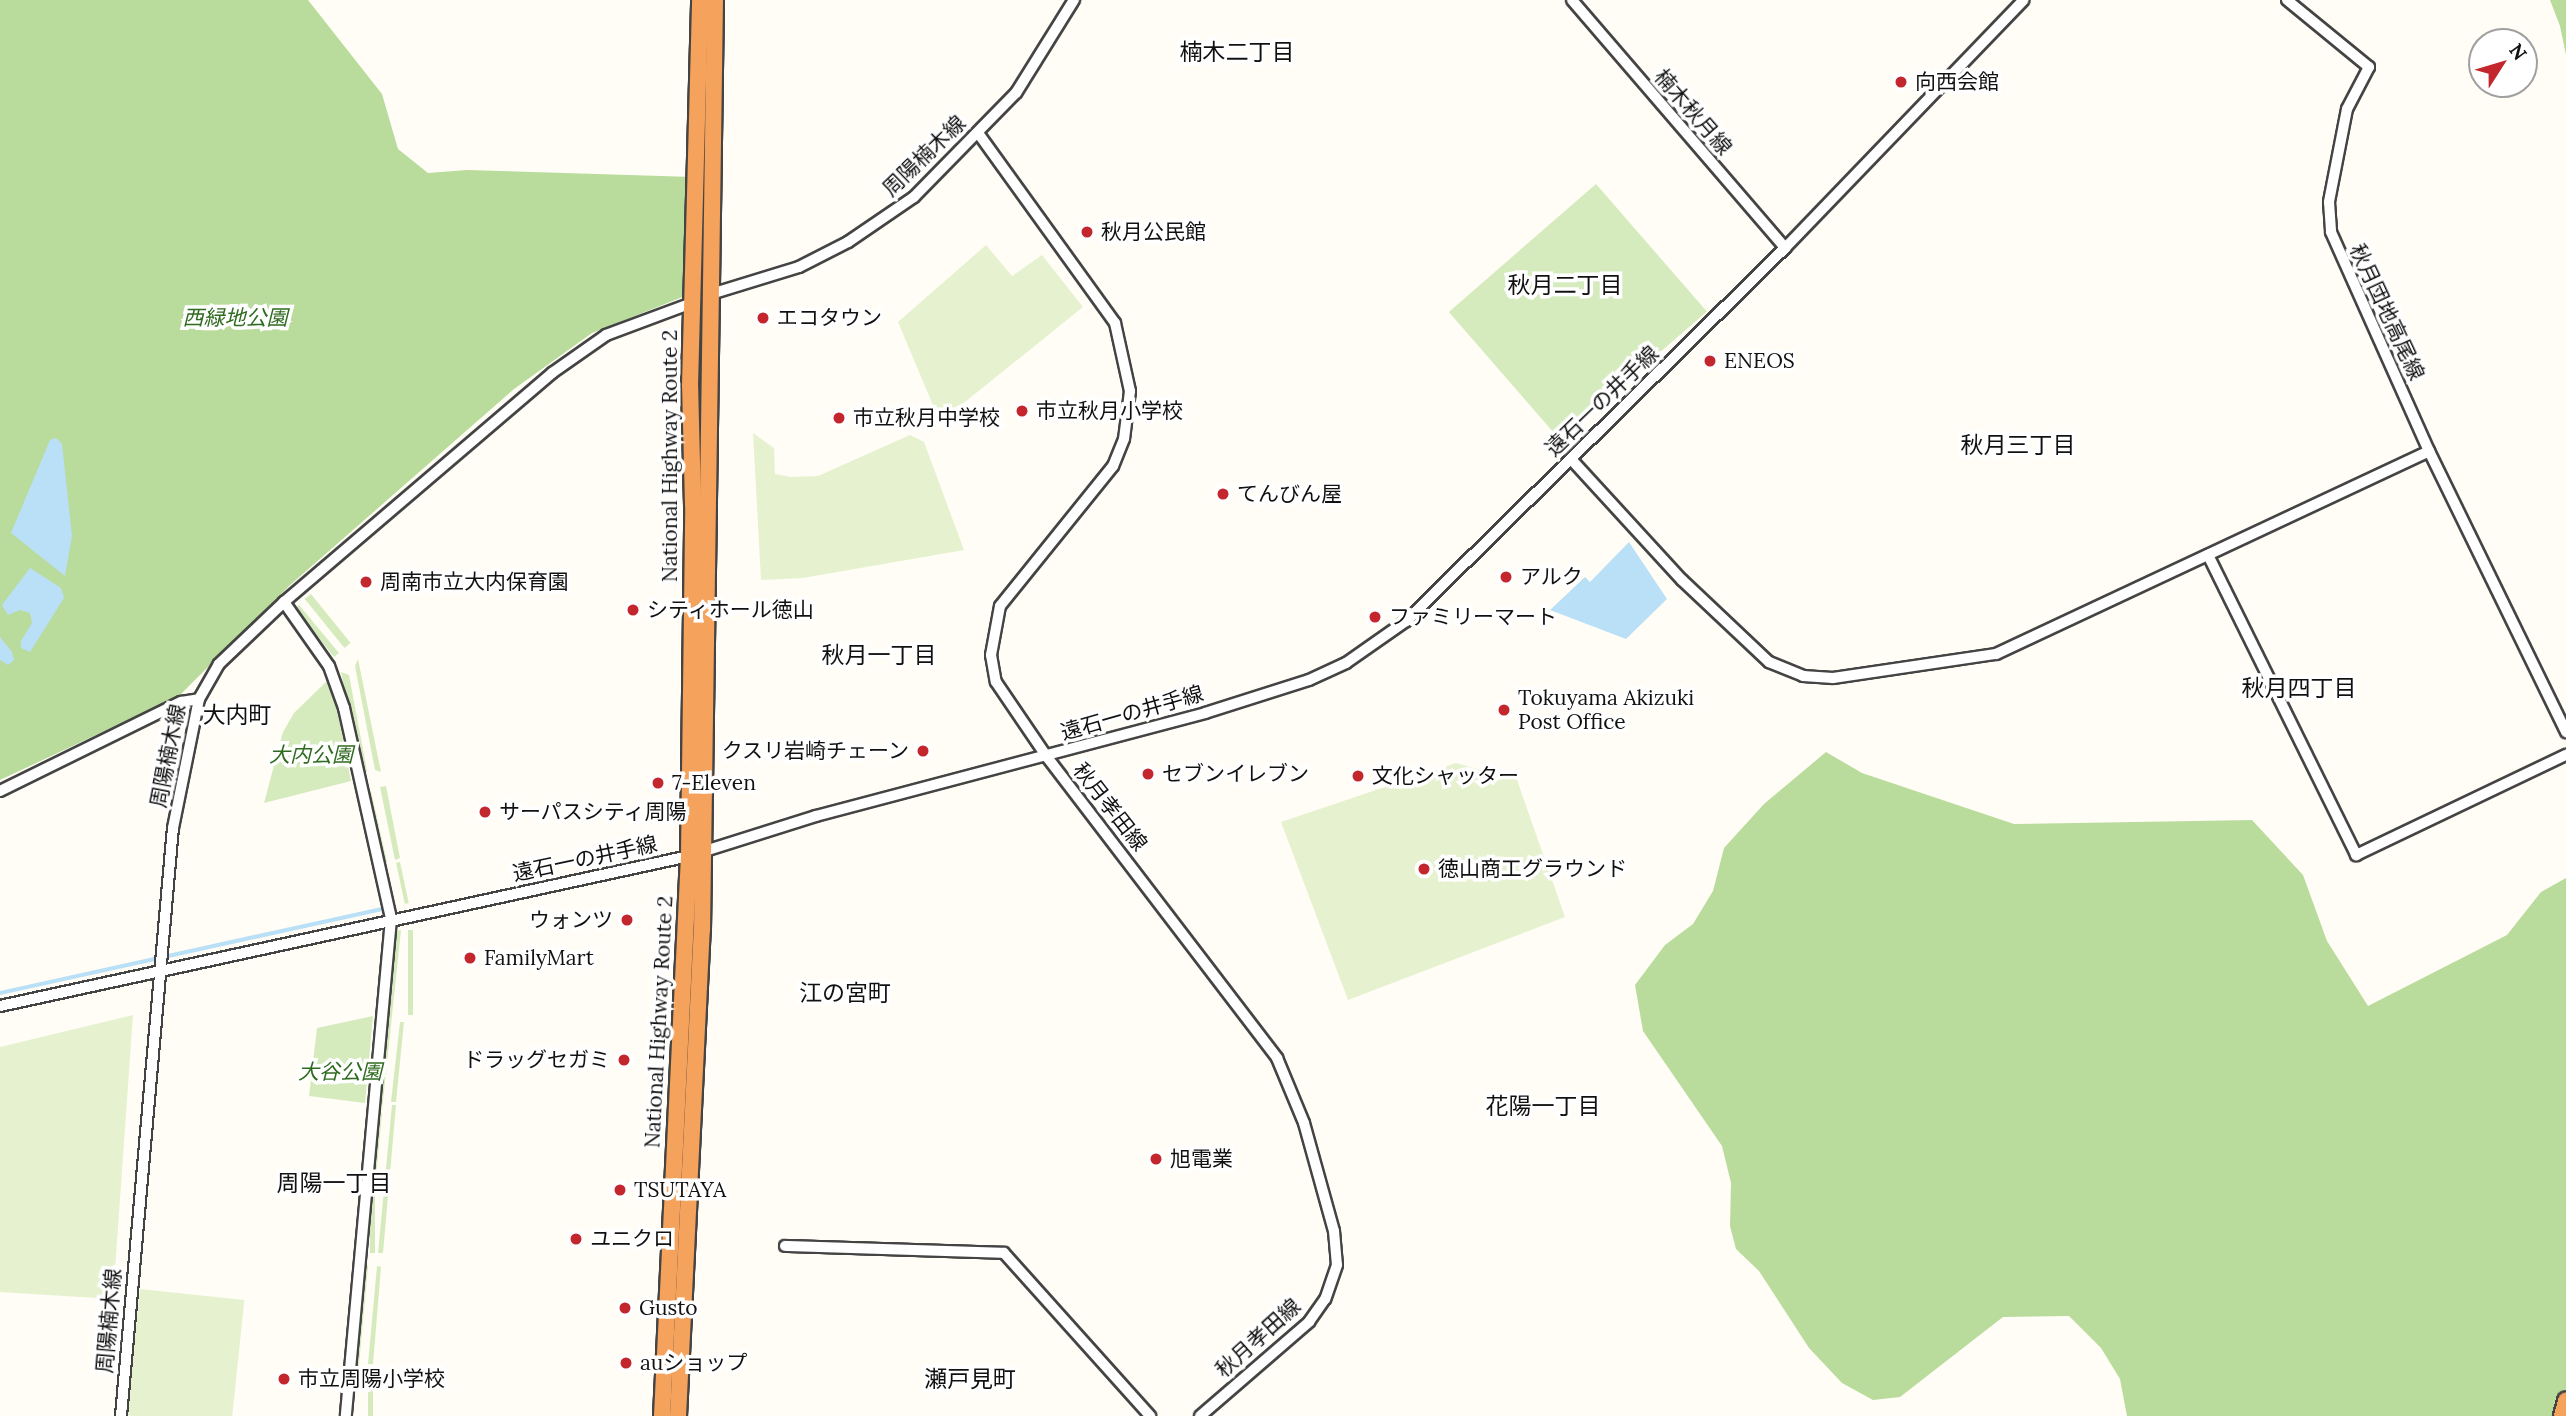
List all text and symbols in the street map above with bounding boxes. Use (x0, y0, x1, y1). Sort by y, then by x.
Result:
north arrow (2468, 28, 2538, 98)
district label: 楠木二丁目 (1180, 38, 1294, 66)
text: N (2504, 38, 2532, 65)
street label: 楠木秋月線 (1649, 64, 1737, 160)
place label: 向西会館 (1915, 69, 1999, 95)
marker: 向西会館 (1893, 74, 1909, 90)
street label: 周陽楠木線 (877, 110, 971, 202)
place label: 秋月公民館 (1101, 219, 1206, 245)
marker: 秋月公民館 (1079, 224, 1095, 240)
street label: 秋月団地高尾線 (2345, 240, 2429, 384)
district label: 秋月二丁目 (1508, 271, 1622, 299)
park label: 西緑地公園 (183, 305, 287, 331)
place label: エコタウン (777, 305, 882, 331)
marker: エコタウン (755, 310, 771, 326)
street label: National Highway Route 2 (657, 330, 683, 582)
street label: 遠石一の井手線 (1540, 341, 1664, 461)
place label: ENEOS (1724, 348, 1795, 374)
marker: ENEOS (1702, 353, 1718, 369)
place label: 市立秋月小学校 (1036, 398, 1183, 424)
marker: 市立秋月小学校 (1014, 403, 1030, 419)
place label: 市立秋月中学校 (853, 405, 1000, 431)
marker: 市立秋月中学校 (831, 410, 847, 426)
district label: 秋月三丁目 (1961, 431, 2075, 459)
place label: てんびん屋 (1237, 481, 1342, 507)
marker: てんびん屋 (1215, 486, 1231, 502)
place label: アルク (1520, 564, 1583, 590)
place label: 周南市立大内保育園 (380, 569, 569, 595)
marker: アルク (1498, 569, 1514, 585)
marker: 周南市立大内保育園 (358, 574, 374, 590)
place label: シティホール徳山 (647, 597, 815, 623)
marker: シティホール徳山 (625, 602, 641, 618)
place label: ファミリーマート (1389, 604, 1557, 630)
marker: ファミリーマート (1367, 609, 1383, 625)
district label: 秋月一丁目 (822, 641, 936, 669)
district label: 秋月四丁目 (2242, 674, 2356, 702)
street label: 遠石一の井手線 (1058, 681, 1206, 745)
place label: Tokuyama Akizuki Post Office (1518, 685, 1694, 735)
district label: 大内町 (203, 701, 271, 729)
street label: 周陽楠木線 (146, 702, 190, 810)
marker: Tokuyama Akizuki Post Office (1496, 702, 1512, 718)
place label: クスリ岩崎チェーン (720, 738, 909, 764)
park label: 大内公園 (269, 742, 353, 768)
marker: クスリ岩崎チェーン (915, 743, 931, 759)
street label: 秋月孝田線 (1068, 758, 1152, 856)
place label: セブンイレブン (1162, 761, 1309, 787)
place label: 文化シャッター (1372, 763, 1519, 789)
marker: セブンイレブン (1140, 766, 1156, 782)
marker: 文化シャッター (1350, 768, 1366, 784)
place label: 7-Eleven (672, 770, 756, 796)
marker: 7-Eleven (650, 775, 666, 791)
place label: サーパスシティ周陽 (499, 799, 688, 825)
marker: サーパスシティ周陽 (477, 804, 493, 820)
street label: 遠石一の井手線 (510, 831, 660, 887)
place label: 徳山商工グラウンド (1438, 856, 1627, 882)
marker: 徳山商工グラウンド (1416, 861, 1432, 877)
street label: National Highway Route 2 (640, 895, 678, 1149)
place label: ウォンツ (529, 907, 613, 933)
marker: ウォンツ (619, 912, 635, 928)
place label: FamilyMart (484, 945, 594, 971)
marker: FamilyMart (462, 950, 478, 966)
district label: 江の宮町 (799, 979, 891, 1007)
place label: ドラッグセガミ (463, 1047, 610, 1073)
marker: ドラッグセガミ (616, 1052, 632, 1068)
park label: 大谷公園 (298, 1059, 382, 1085)
district label: 花陽一丁目 (1486, 1092, 1600, 1120)
place label: 旭電業 (1170, 1146, 1233, 1172)
marker: 旭電業 (1148, 1151, 1164, 1167)
district label: 周陽一丁目 (277, 1169, 391, 1197)
place label: TSUTAYA (634, 1177, 726, 1203)
marker: TSUTAYA (612, 1182, 628, 1198)
place label: ユニクロ (590, 1226, 674, 1252)
marker: ユニクロ (568, 1231, 584, 1247)
street label: 周陽楠木線 (92, 1268, 126, 1374)
street label: 秋月孝田線 (1211, 1294, 1305, 1382)
place label: Gusto (639, 1295, 698, 1321)
marker: Gusto (617, 1300, 633, 1316)
place label: auショップ (640, 1350, 747, 1376)
marker: auショップ (618, 1355, 634, 1371)
district label: 瀬戸見町 (924, 1365, 1016, 1393)
place label: 市立周陽小学校 (298, 1366, 445, 1392)
marker: 市立周陽小学校 (276, 1371, 292, 1387)

